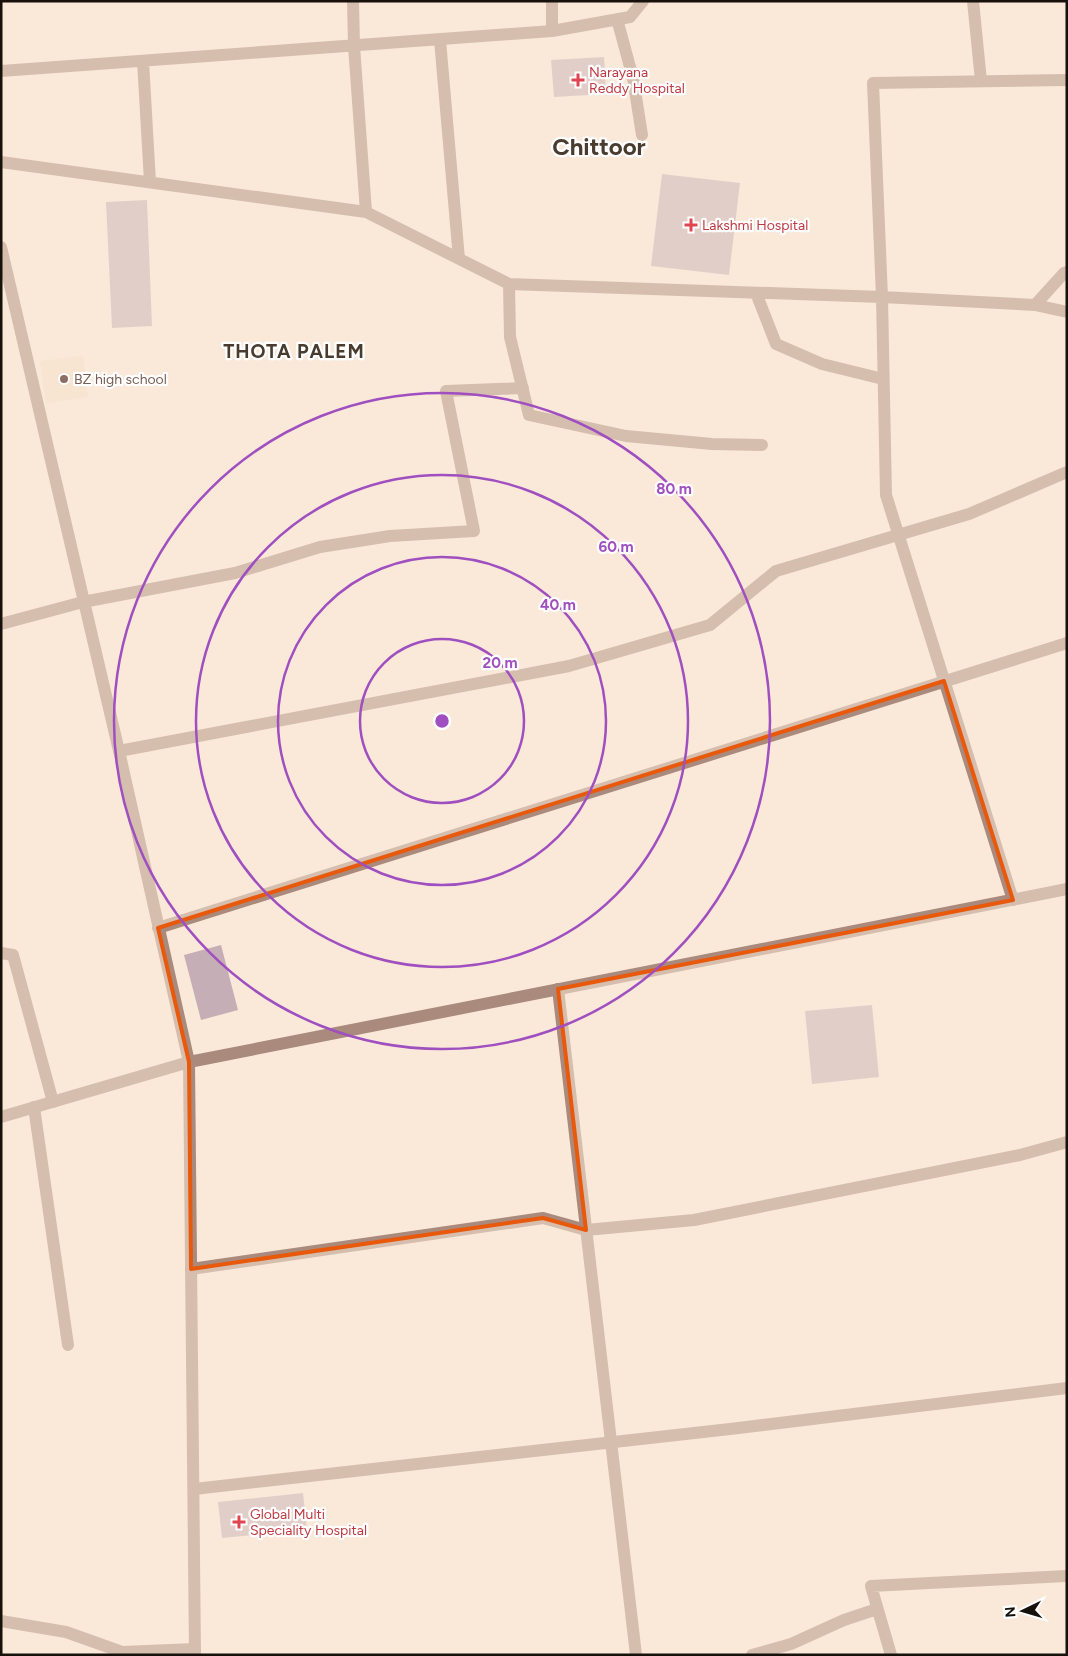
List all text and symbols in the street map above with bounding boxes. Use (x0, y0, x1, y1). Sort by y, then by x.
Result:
place label: Narayana Reddy Hospital (589, 64, 685, 97)
marker: Narayana Reddy Hospital (571, 73, 585, 87)
district label: Chittoor (552, 132, 646, 161)
place label: Lakshmi Hospital (702, 217, 808, 234)
marker: Lakshmi Hospital (684, 218, 698, 232)
district label: THOTA PALEM (223, 340, 365, 363)
place label: BZ high school (74, 371, 167, 388)
marker: BZ high school (58, 373, 70, 385)
text: 80 m (656, 480, 692, 498)
text: 60 m (598, 538, 634, 556)
text: 40 m (540, 596, 576, 614)
text: 20 m (482, 654, 518, 672)
centre of rings (433, 712, 451, 730)
place label: Global Multi Speciality Hospital (250, 1506, 367, 1539)
marker: Global Multi Speciality Hospital (232, 1515, 246, 1529)
north arrow (998, 1586, 1048, 1636)
text: N (1002, 1606, 1019, 1618)

